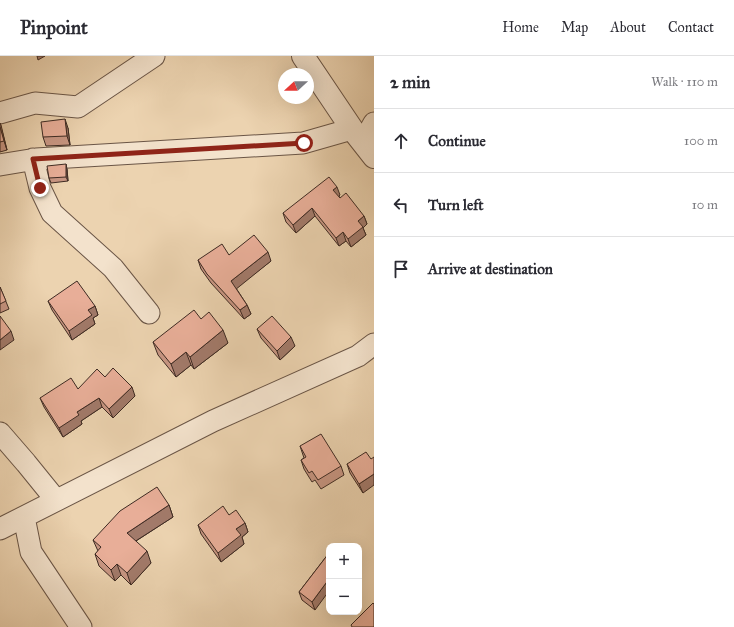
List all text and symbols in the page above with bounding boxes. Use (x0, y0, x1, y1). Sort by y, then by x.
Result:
text: Pinpoint (20, 16, 88, 39)
text: Home (502, 19, 539, 36)
text: Map (561, 19, 588, 36)
text: About (610, 19, 646, 36)
text: Contact (668, 19, 714, 36)
north arrow (278, 68, 314, 104)
text: 2 min (390, 72, 430, 93)
text: Walk · 110 m (651, 74, 718, 90)
icon: ahead (390, 130, 412, 152)
text: Continue (428, 132, 486, 150)
text: 100 m (684, 133, 718, 149)
route start (295, 134, 313, 152)
route end (31, 179, 49, 197)
icon: left (390, 194, 412, 216)
text: Turn left (428, 196, 484, 214)
text: 10 m (692, 197, 718, 213)
icon: arrive (390, 258, 412, 280)
text: Arrive at destination (428, 260, 553, 278)
map controls (326, 543, 362, 615)
button: + (326, 543, 362, 579)
button: − (326, 579, 362, 615)

